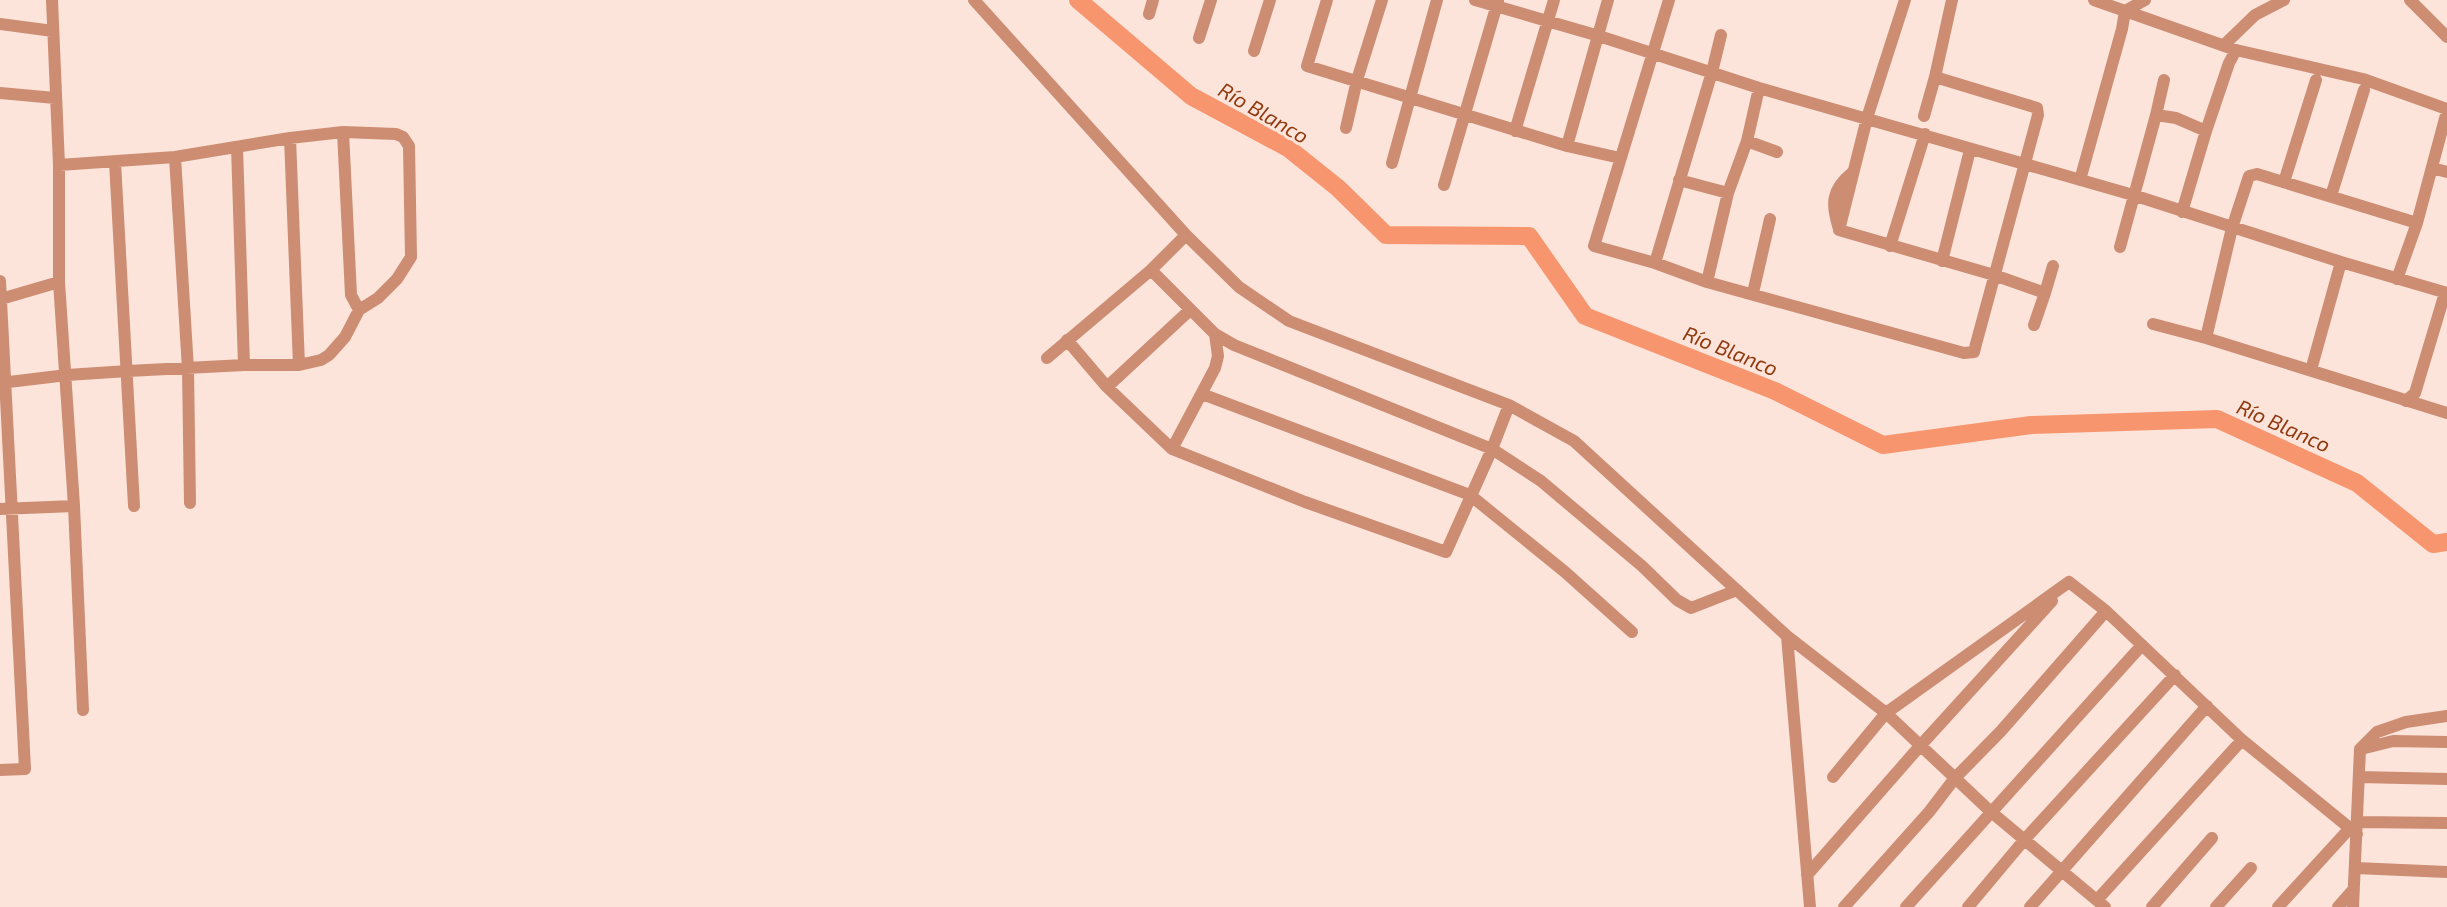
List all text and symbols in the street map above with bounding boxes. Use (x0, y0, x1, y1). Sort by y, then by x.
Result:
water label: Río Blanco (1215, 76, 1313, 148)
water label: Río Blanco (1680, 320, 1782, 380)
water label: Río Blanco (2233, 393, 2335, 457)

